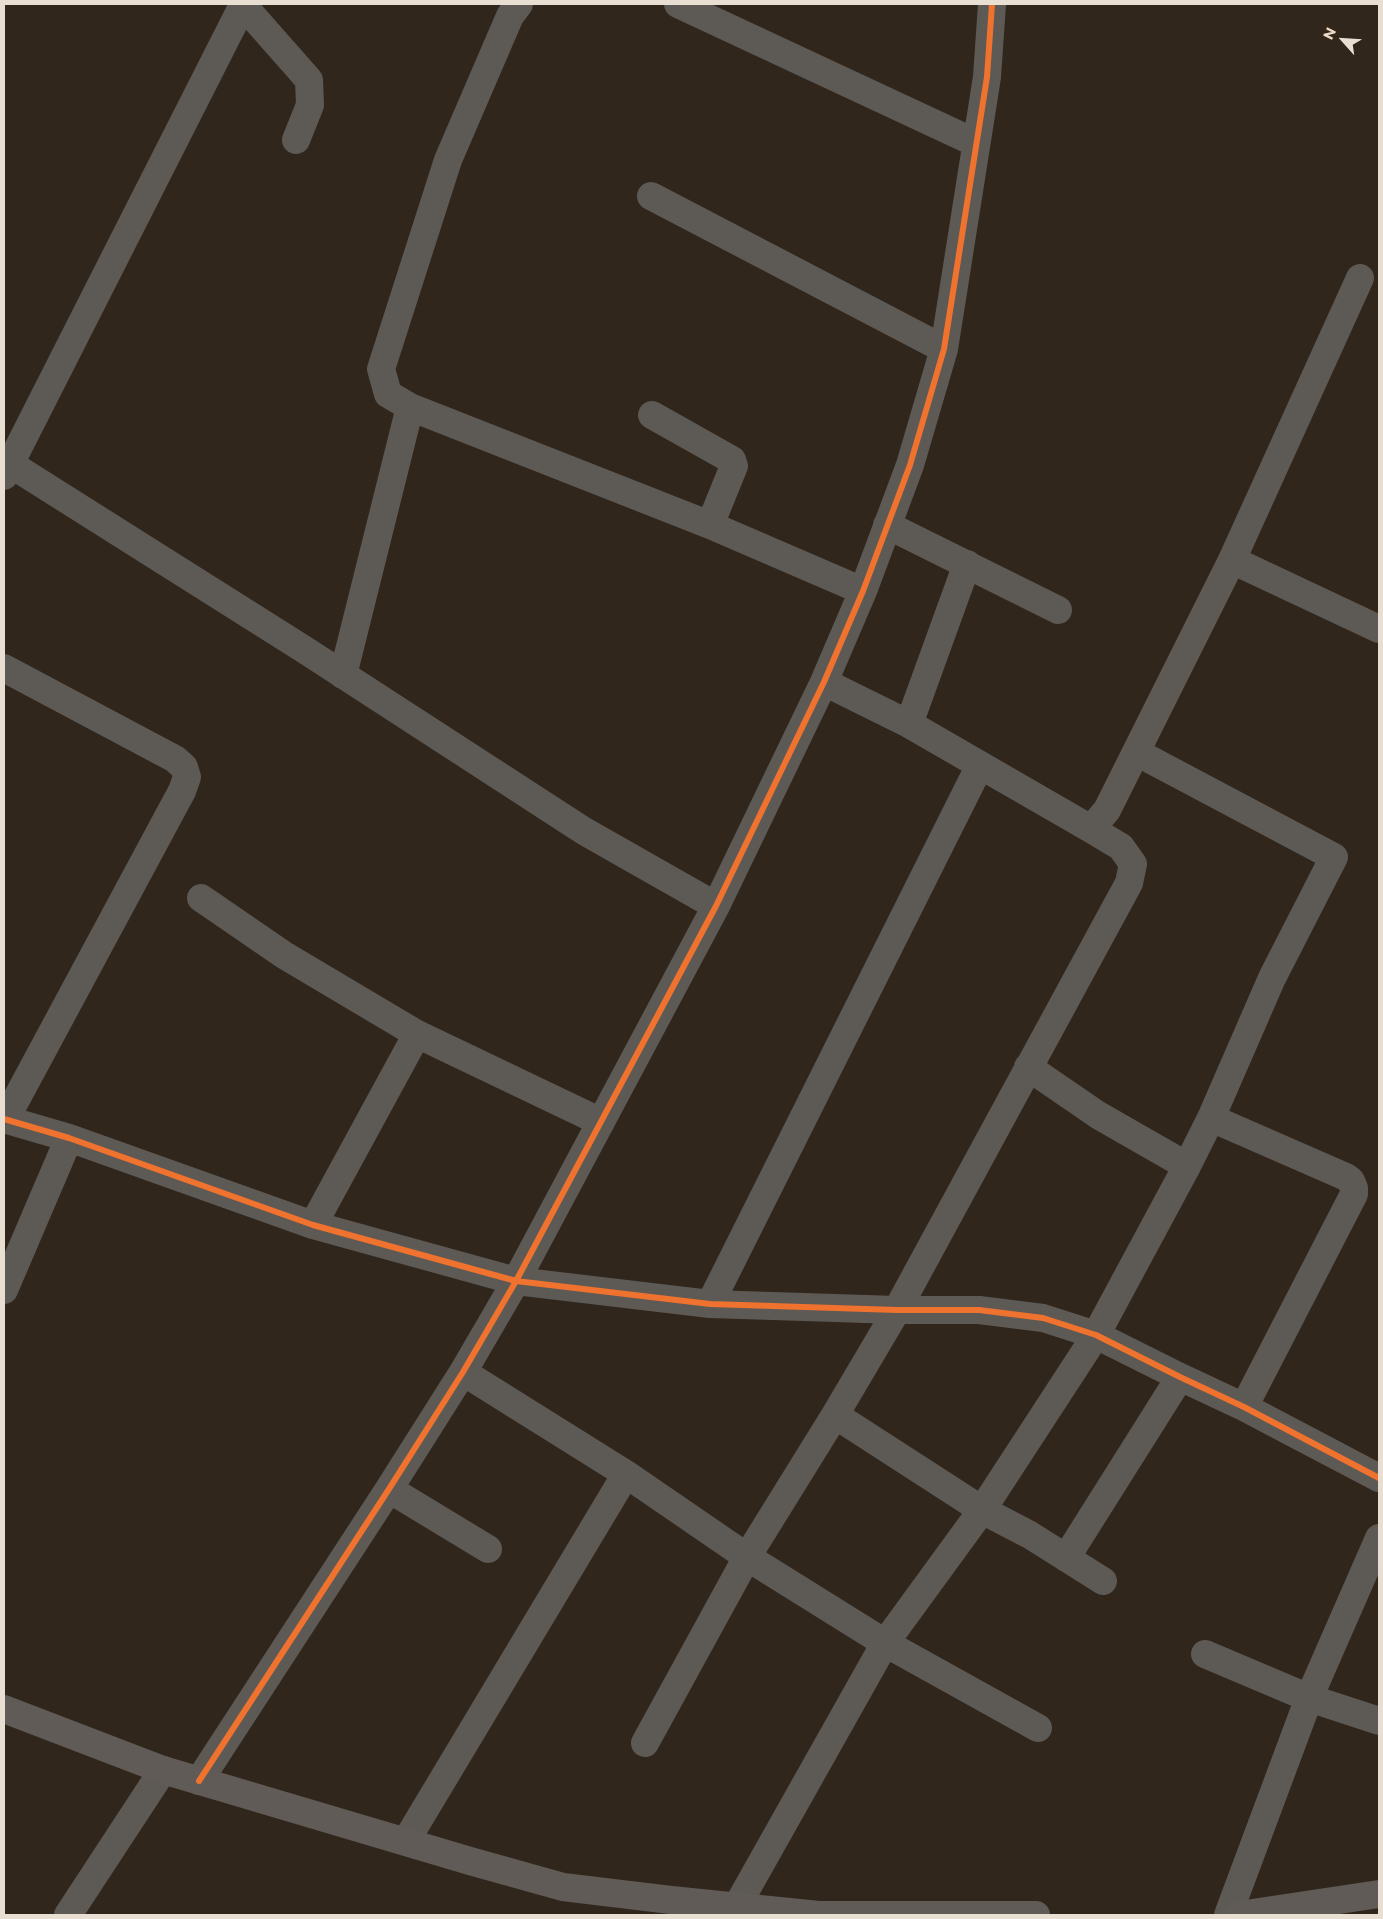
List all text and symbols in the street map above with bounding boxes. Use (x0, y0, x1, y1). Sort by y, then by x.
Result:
north arrow (1318, 15, 1368, 65)
text: N (1319, 24, 1340, 42)

